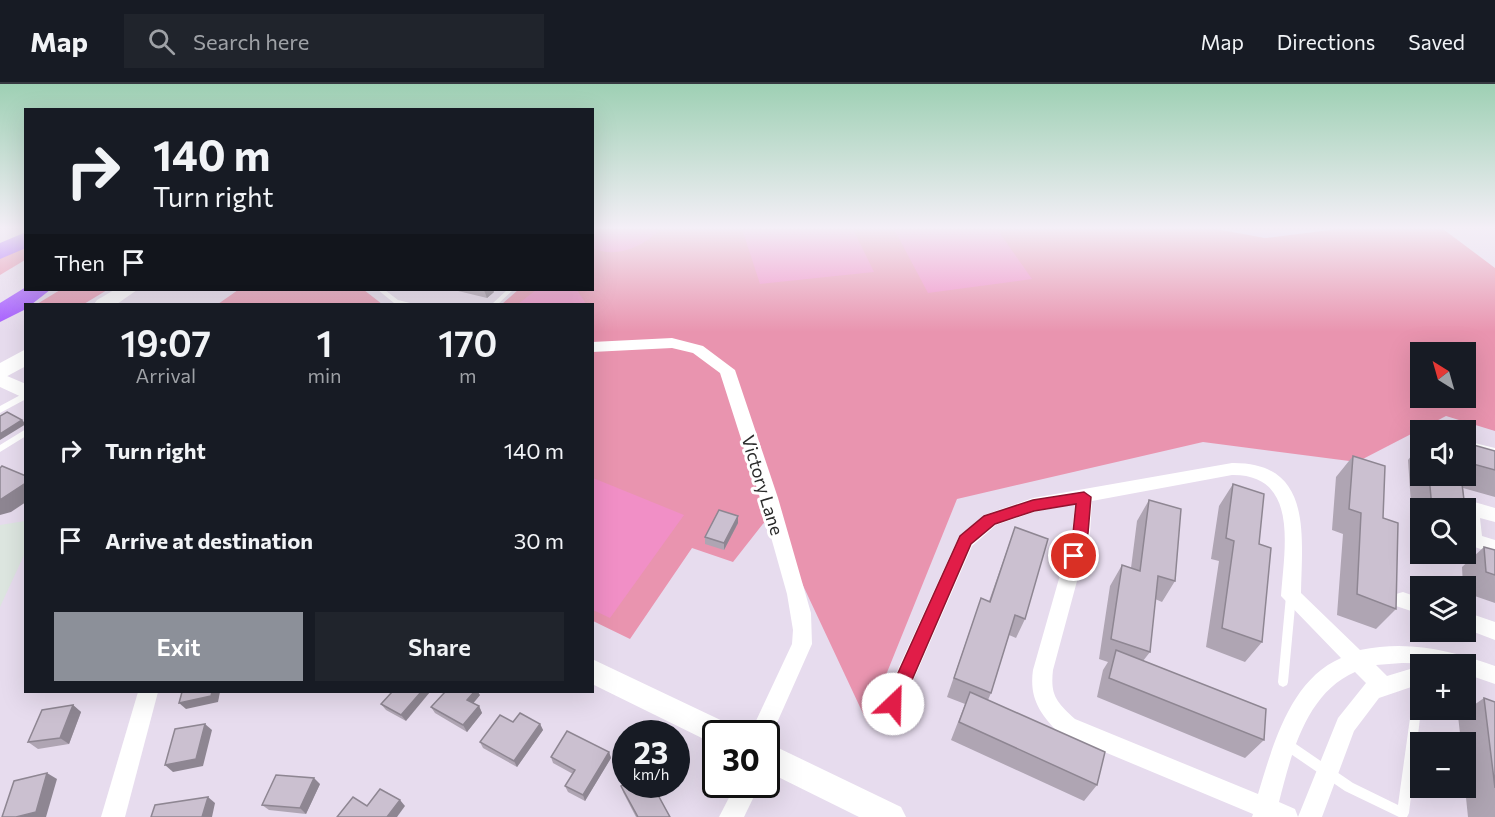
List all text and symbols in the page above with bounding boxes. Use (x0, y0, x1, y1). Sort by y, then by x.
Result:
search box (124, 14, 544, 68)
text: Map (30, 24, 88, 58)
icon: search (145, 25, 178, 58)
text: Search here (193, 28, 309, 55)
text: Map (1201, 29, 1244, 54)
text: Directions (1277, 29, 1375, 54)
text: Saved (1408, 29, 1465, 54)
text: 140 m (153, 128, 270, 180)
icon: right (54, 132, 132, 210)
text: Turn right (153, 180, 273, 213)
icon: arrive (117, 246, 150, 279)
text: Then (54, 249, 105, 276)
text: 19:07 (121, 320, 211, 364)
text: 1 (317, 320, 333, 364)
text: 170 (438, 320, 497, 364)
north arrow (1410, 342, 1476, 408)
map controls (1410, 342, 1476, 798)
text: Arrival (136, 363, 196, 387)
text: min (308, 363, 342, 387)
text: m (459, 363, 477, 387)
button: sound (1410, 420, 1476, 486)
street label: Victory Lane (737, 432, 789, 538)
icon: right (54, 434, 87, 467)
text: Turn right (105, 437, 206, 464)
text: 140 m (504, 437, 564, 464)
button: search (1410, 498, 1476, 564)
icon: arrive (54, 524, 87, 557)
text: Arrive at destination (105, 527, 313, 554)
text: 30 m (514, 527, 564, 554)
pin (1048, 530, 1099, 581)
icon: arrive (1057, 539, 1090, 572)
button: layers (1410, 576, 1476, 642)
button: Exit (54, 612, 303, 681)
button: Share (315, 612, 564, 681)
button: + (1410, 654, 1476, 720)
position arrow (861, 672, 925, 736)
speed limit sign: 30 (702, 720, 780, 798)
button: − (1410, 732, 1476, 798)
text: 23 (634, 733, 668, 770)
text: km/h (633, 765, 669, 783)

